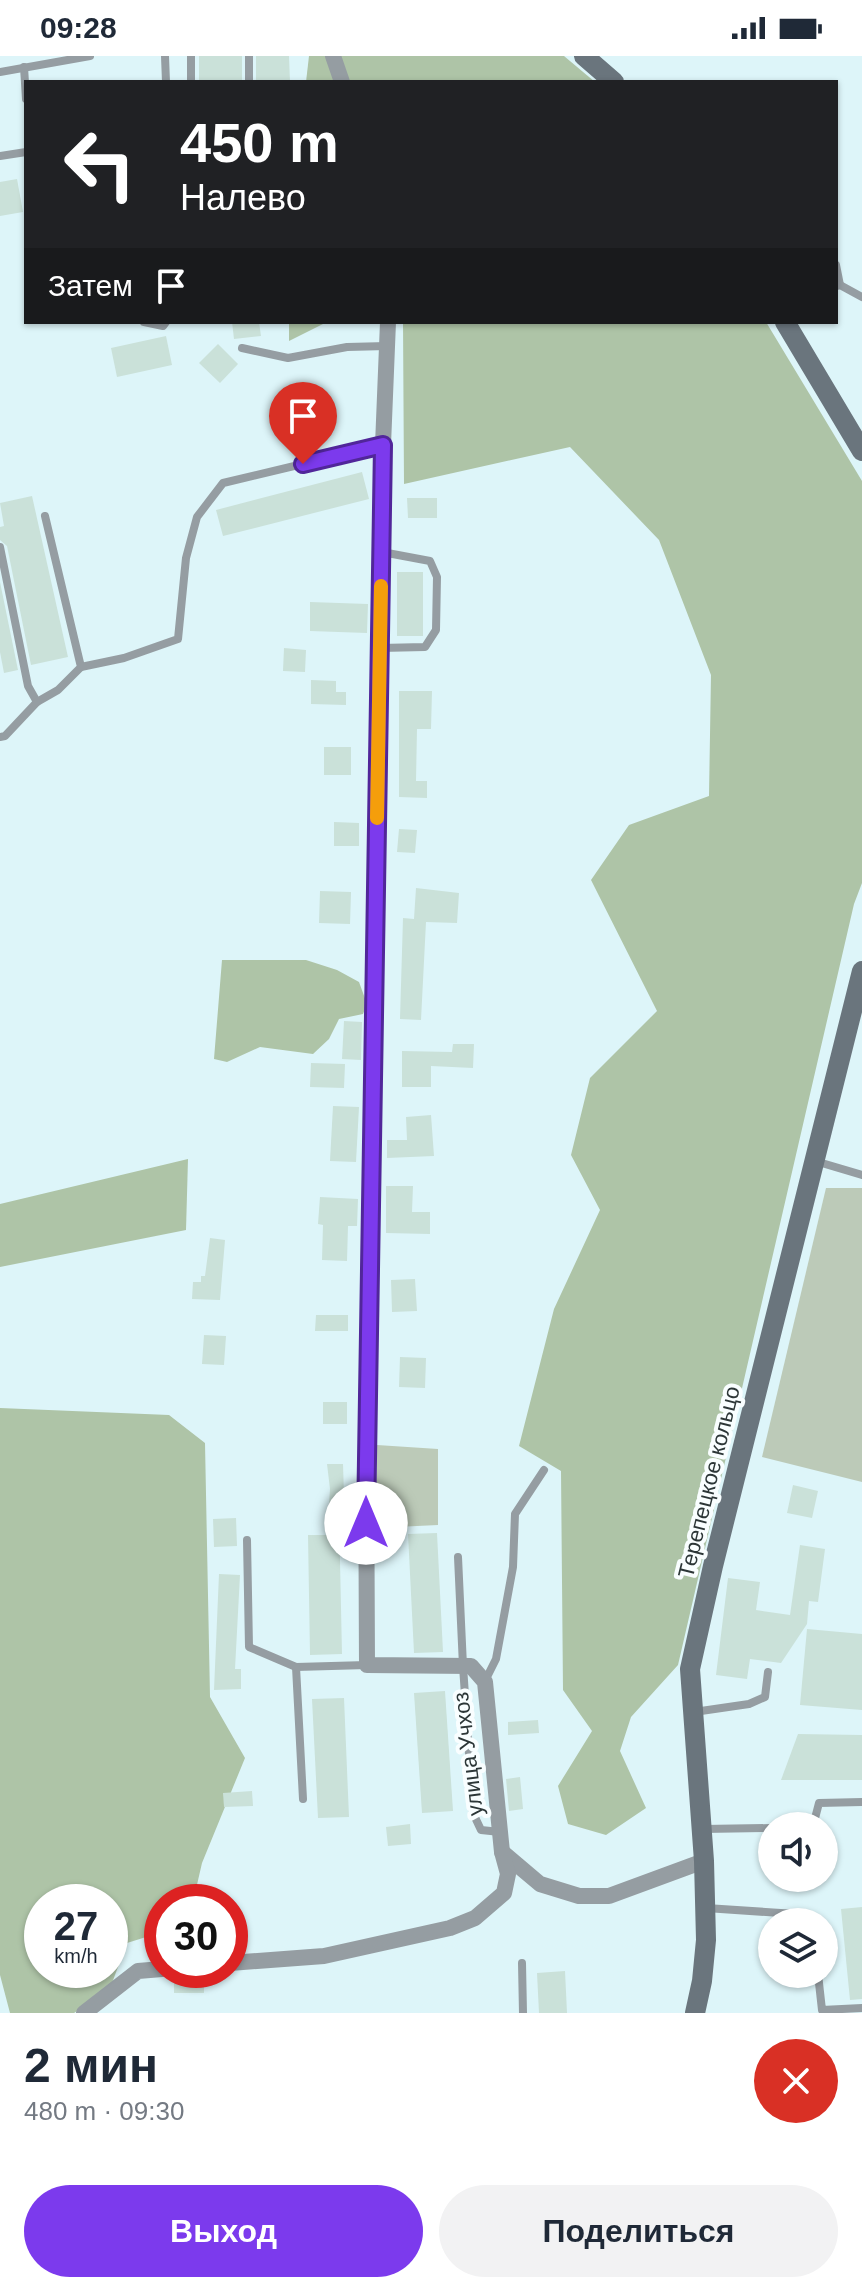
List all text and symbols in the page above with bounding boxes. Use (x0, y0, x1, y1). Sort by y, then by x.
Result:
text: 09:28 (40, 11, 117, 44)
text: 450 m (180, 111, 339, 174)
icon: left (48, 112, 152, 216)
text: Налево (180, 177, 306, 218)
icon: arrive (149, 264, 193, 308)
text: Затем (48, 269, 133, 302)
pin (269, 382, 337, 464)
icon: arrive (281, 394, 325, 438)
street label: Терепецкое кольцо (673, 1384, 745, 1580)
position arrow (324, 1481, 408, 1565)
street label: улица Учхоз (448, 1691, 488, 1817)
map controls (758, 1812, 838, 1988)
button: sound (758, 1812, 838, 1892)
speed limit sign: 30 (144, 1884, 248, 1988)
text: 27 (54, 1904, 98, 1948)
button: layers (758, 1908, 838, 1988)
text: km/h (54, 1945, 98, 1967)
text: 2 мин (24, 2039, 158, 2092)
button: close (754, 2039, 838, 2123)
text: 480 m · 09:30 (24, 2096, 184, 2126)
button: Выход (24, 2185, 423, 2277)
button: Поделиться (439, 2185, 838, 2277)

